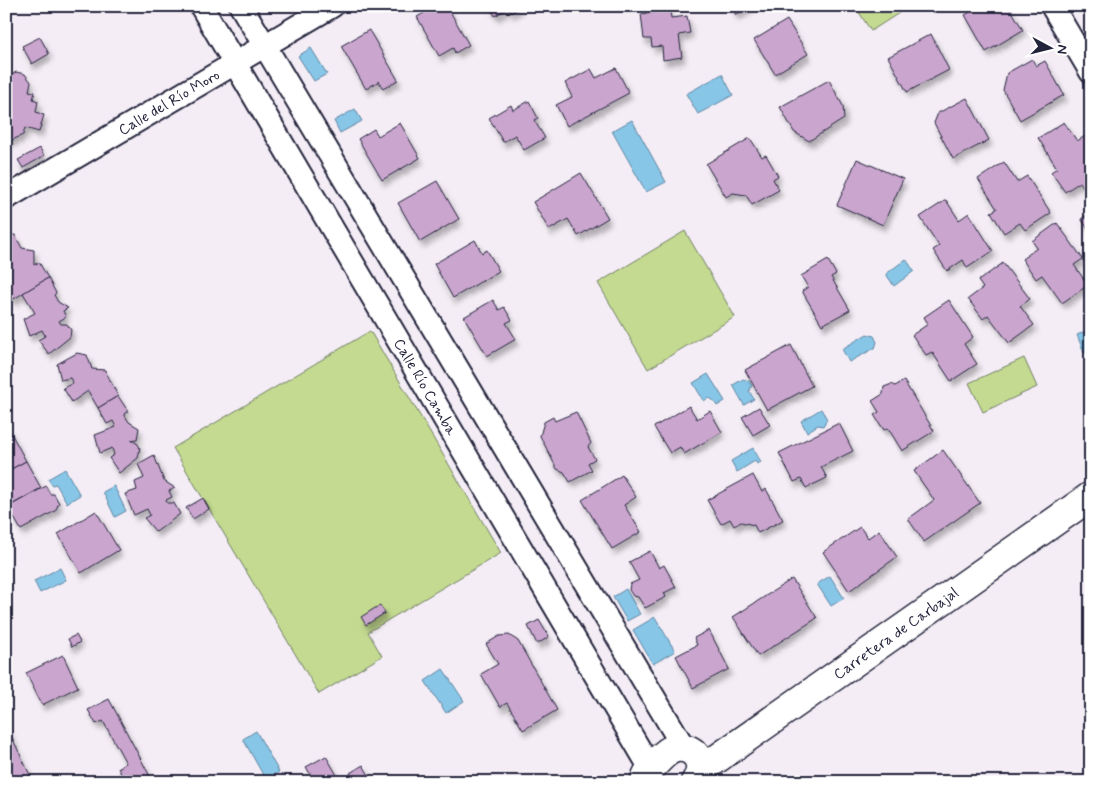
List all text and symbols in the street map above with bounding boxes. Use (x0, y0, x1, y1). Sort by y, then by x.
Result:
north arrow (1024, 22, 1074, 72)
text: N (1052, 44, 1071, 55)
street label: Calle del Río Moro (115, 65, 224, 141)
street label: Calle Río Camba (388, 335, 462, 440)
street label: Carretera de Carbajal (830, 583, 963, 685)

